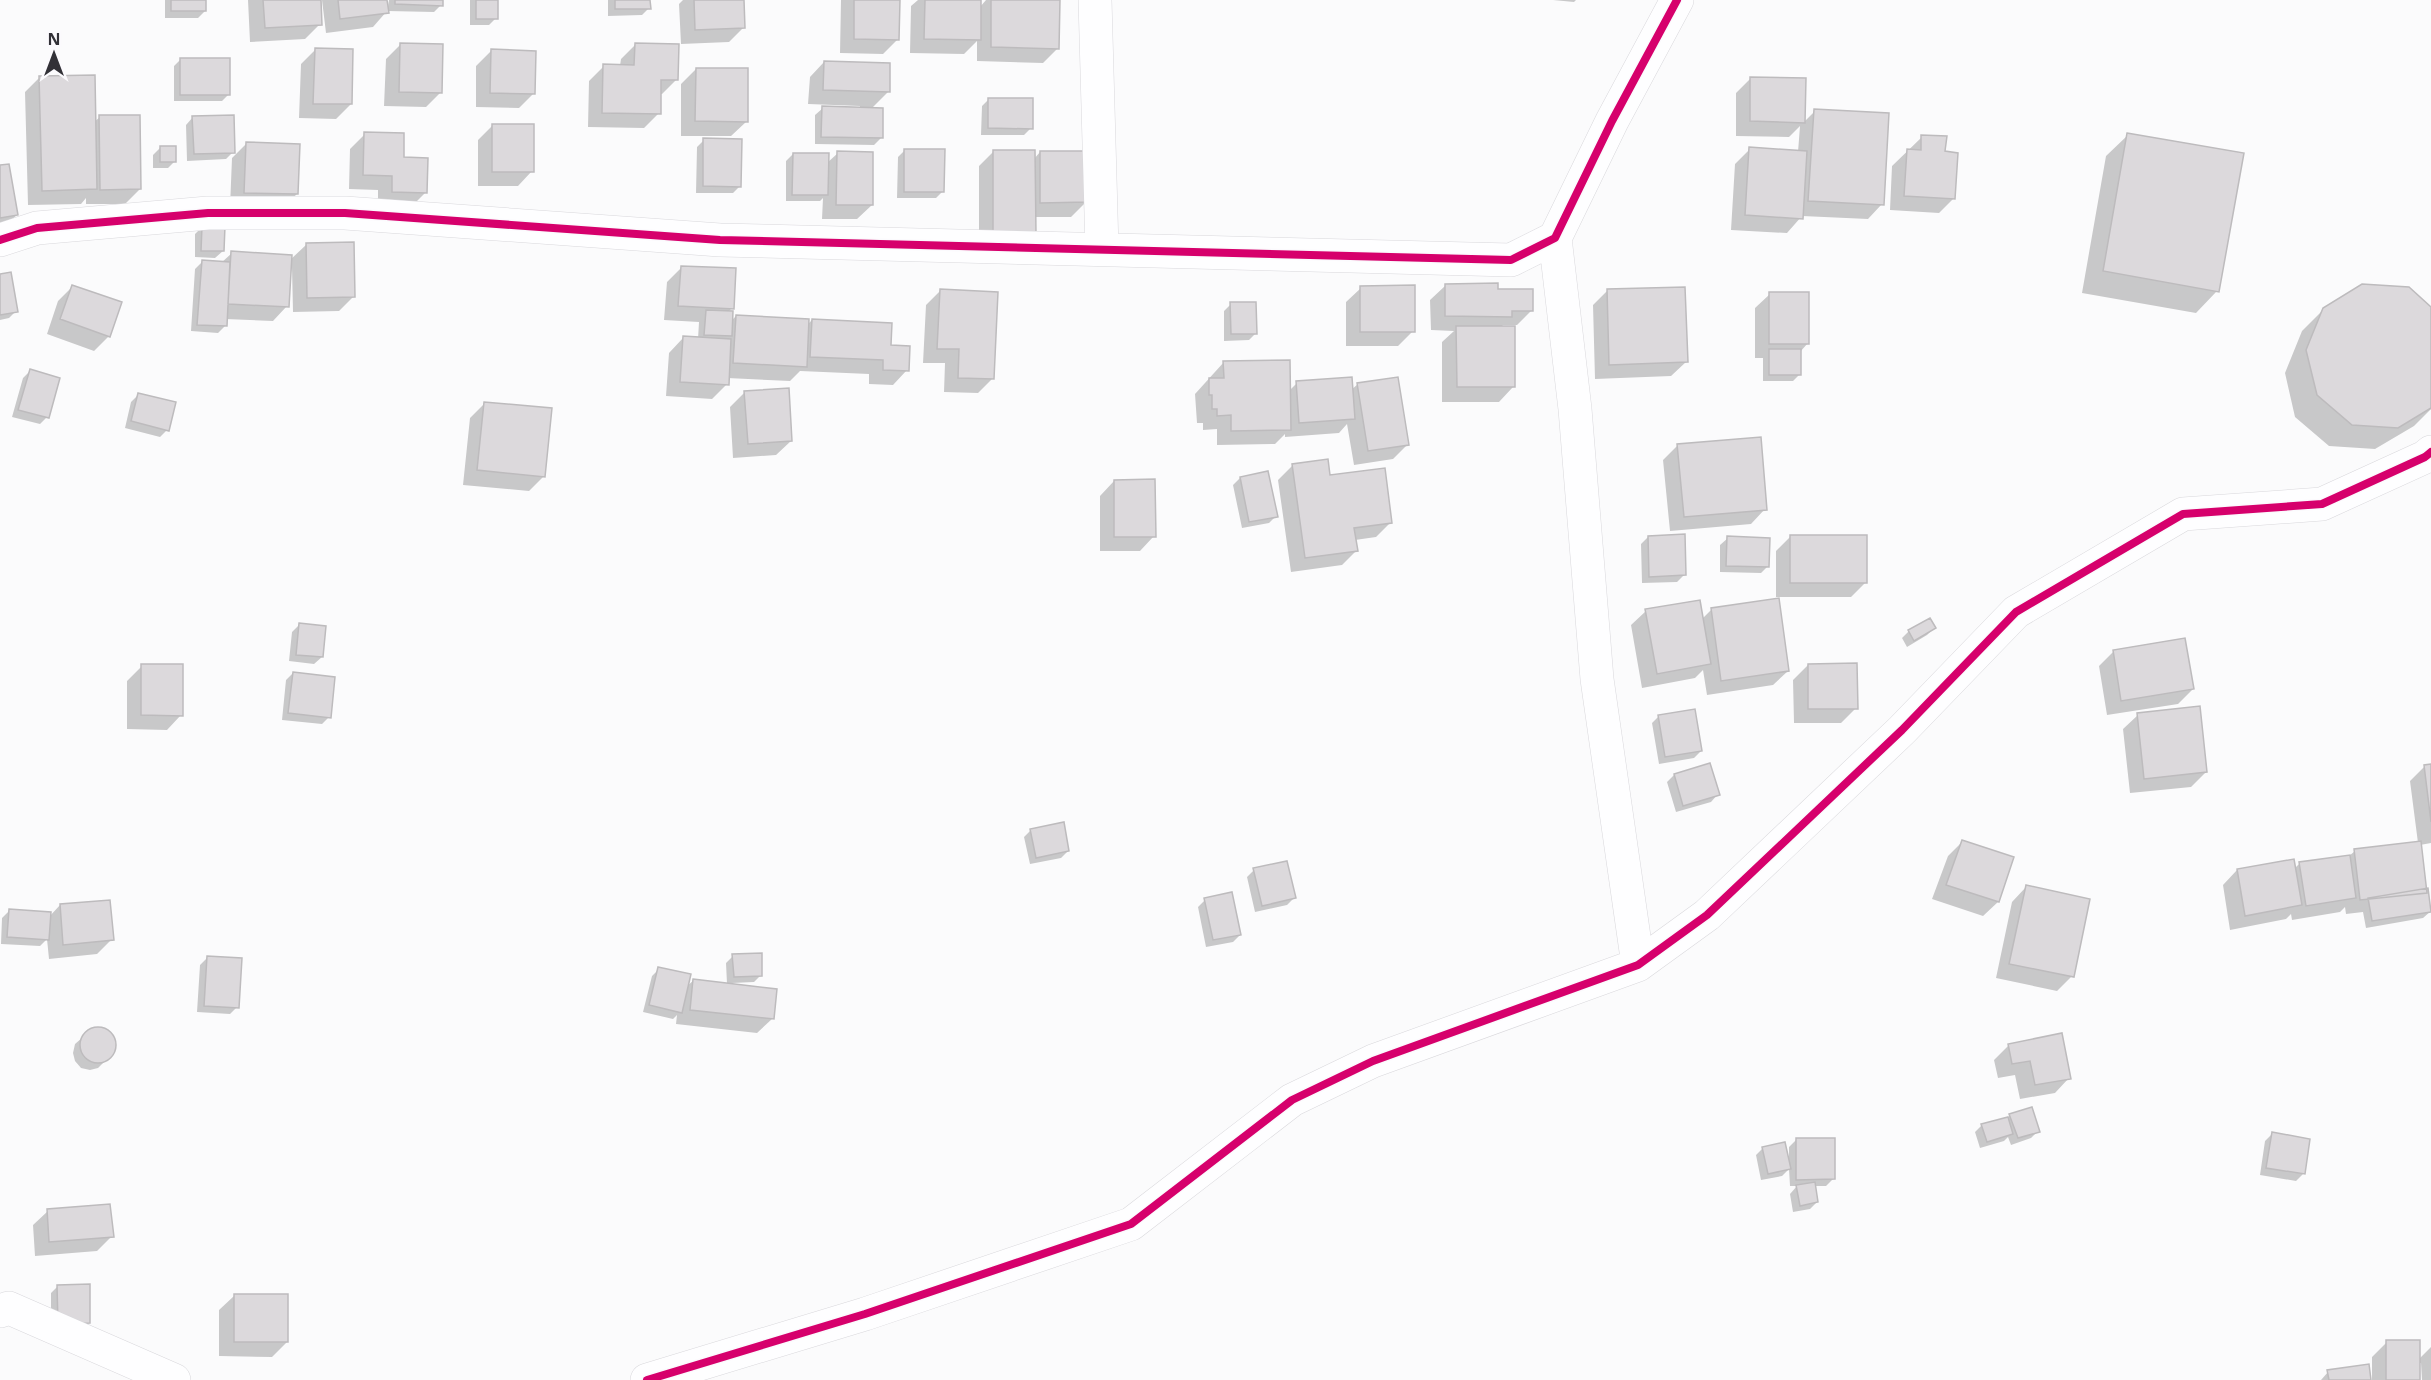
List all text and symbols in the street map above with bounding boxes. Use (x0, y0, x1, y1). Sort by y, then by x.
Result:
north arrow (24, 24, 84, 84)
text: N (47, 28, 61, 50)

